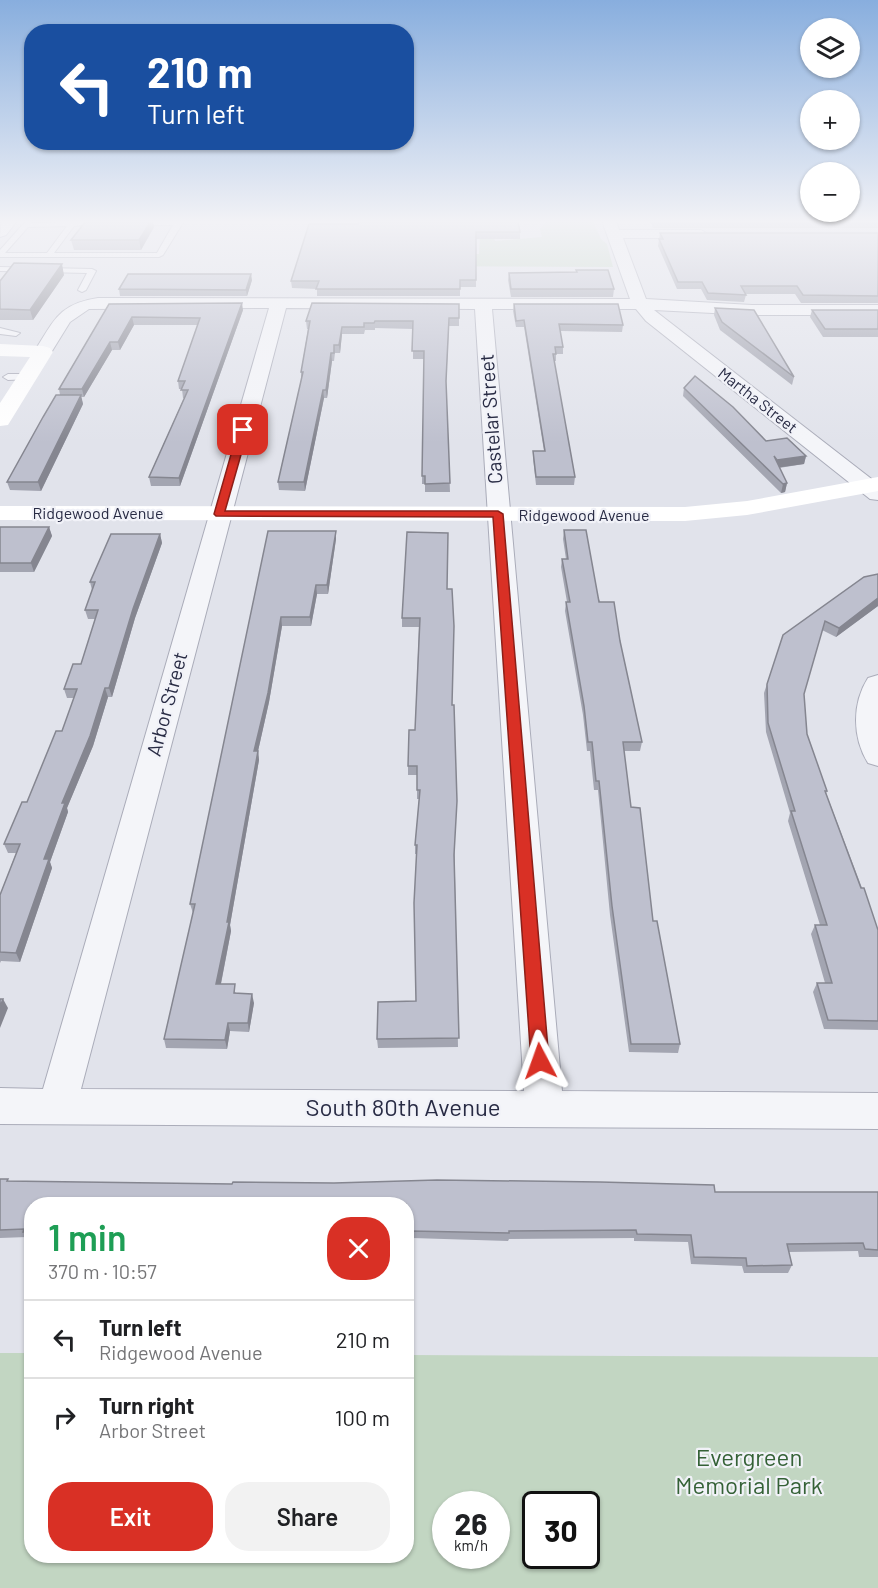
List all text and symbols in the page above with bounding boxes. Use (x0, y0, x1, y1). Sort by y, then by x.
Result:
map controls (800, 18, 860, 222)
button: layers (800, 18, 860, 78)
text: 210 m (147, 46, 253, 96)
icon: left (48, 48, 126, 126)
button: + (800, 90, 860, 150)
text: Turn left (147, 97, 245, 129)
button: − (800, 162, 860, 222)
street label: Castelar Street (473, 353, 507, 485)
street label: Martha Street (715, 363, 802, 436)
pin (217, 404, 268, 455)
icon: arrive (226, 413, 259, 446)
street label: Ridgewood Avenue (33, 503, 163, 522)
street label: Ridgewood Avenue (519, 505, 649, 524)
street label: Arbor Street (141, 649, 191, 759)
position arrow (508, 1029, 572, 1093)
street label: South 80th Avenue (305, 1092, 501, 1121)
text: 1 min (48, 1215, 127, 1258)
button: close (327, 1217, 390, 1280)
text: 370 m · 10:57 (48, 1259, 157, 1283)
text: Turn left (99, 1314, 182, 1340)
icon: left (48, 1323, 81, 1356)
text: 210 m (336, 1326, 390, 1352)
text: Ridgewood Avenue (99, 1340, 263, 1364)
text: Turn right (99, 1392, 194, 1418)
icon: right (48, 1401, 81, 1434)
text: 100 m (335, 1404, 390, 1430)
text: Arbor Street (99, 1418, 206, 1442)
park label: Evergreen Memorial Park (675, 1442, 823, 1499)
button: Exit (48, 1482, 213, 1551)
button: Share (225, 1482, 390, 1551)
speed limit sign: 30 (522, 1491, 600, 1569)
text: 26 (455, 1505, 487, 1541)
text: km/h (454, 1536, 488, 1554)

